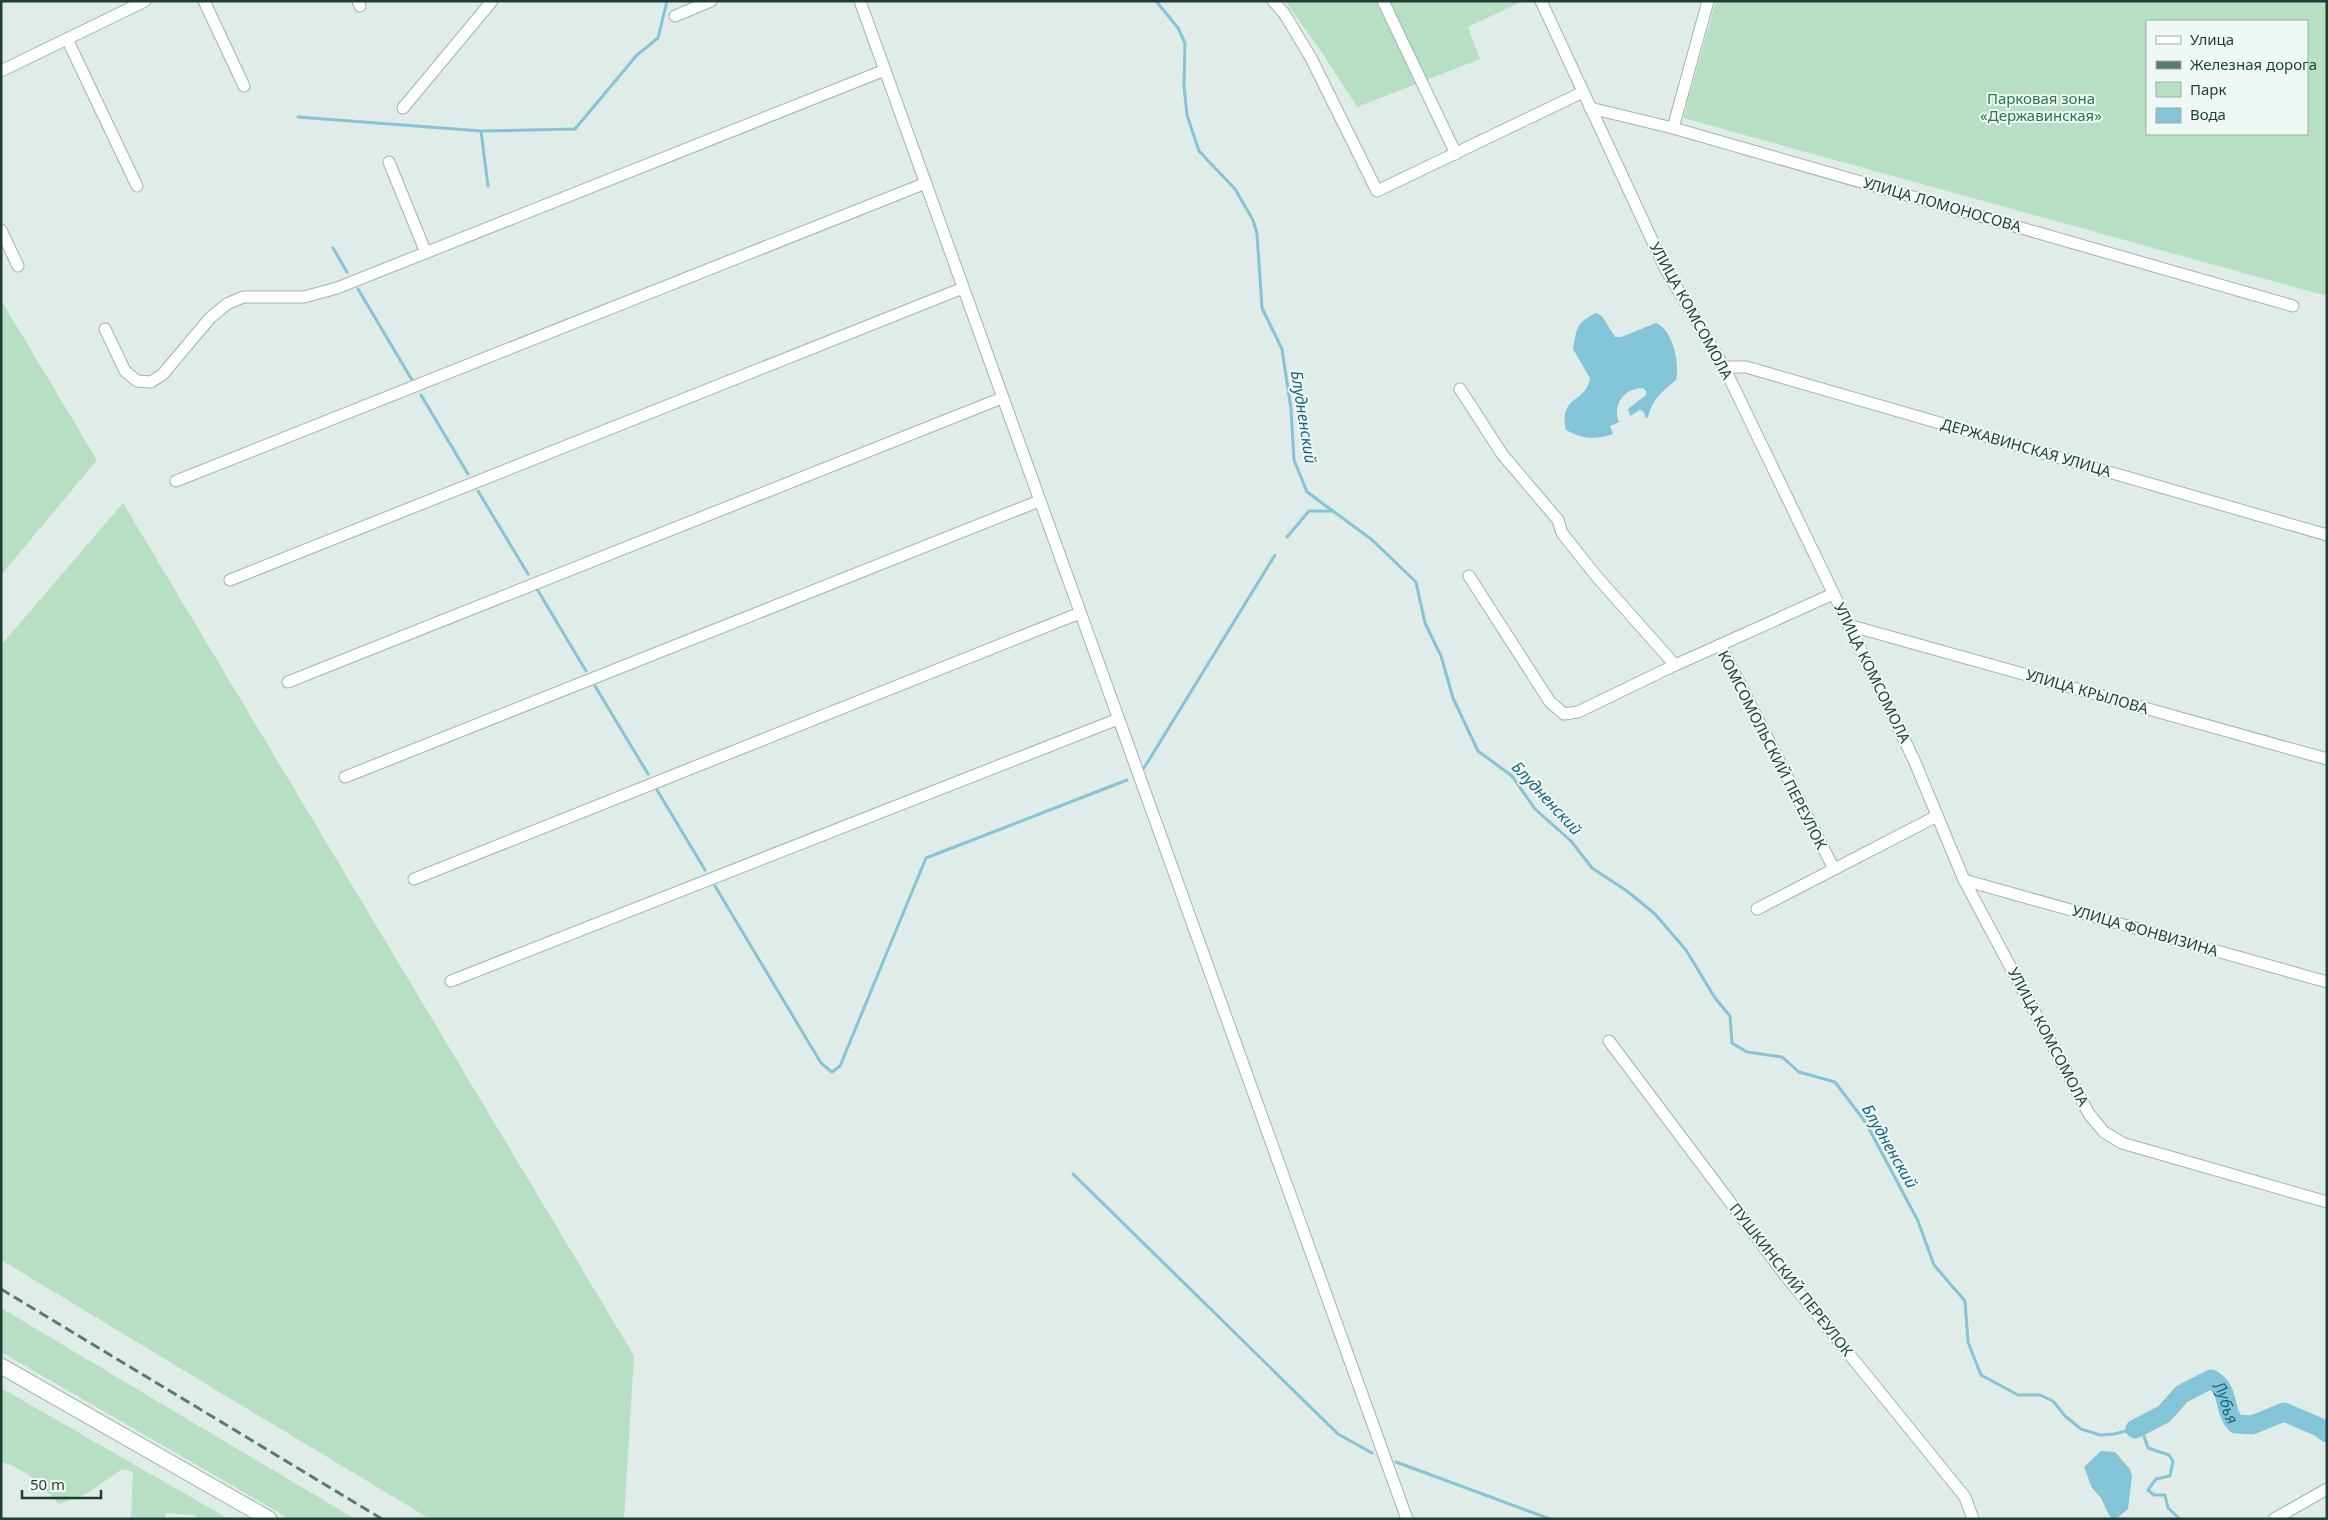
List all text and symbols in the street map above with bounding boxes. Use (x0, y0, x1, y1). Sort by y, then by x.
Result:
legend (2146, 20, 2308, 135)
text: Улица (2190, 29, 2234, 49)
text: Железная дорога (2190, 54, 2317, 74)
text: Парк (2190, 79, 2226, 99)
park label: Парковая зона «Державинская» (1980, 88, 2102, 125)
text: Вода (2190, 104, 2226, 124)
street label: УЛИЦА ЛОМОНОСОВА (1861, 172, 2024, 236)
street label: УЛИЦА КОМСОМОЛА (1646, 238, 1738, 383)
water label: Блудненский (1286, 369, 1322, 465)
street label: ДЕРЖАВИНСКАЯ УЛИЦА (1939, 413, 2114, 481)
street label: УЛИЦА КОМСОМОЛА (1830, 599, 1916, 747)
street label: КОМСОМОЛЬСКИЙ ПЕРЕУЛОК (1714, 647, 1832, 853)
street label: УЛИЦА КРЫЛОВА (2024, 664, 2151, 718)
water label: Блудненский (1507, 756, 1587, 840)
street label: УЛИЦА ФОНВИЗИНА (2070, 900, 2221, 961)
street label: УЛИЦА КОМСОМОЛА (2004, 964, 2094, 1110)
water label: Блудненский (1857, 1100, 1923, 1192)
street label: ПУШКИНСКИЙ ПЕРЕУЛОК (1726, 1199, 1858, 1361)
water label: Лубья (2208, 1375, 2244, 1428)
scale bar (22, 1468, 101, 1500)
text: 50 m (30, 1474, 65, 1494)

